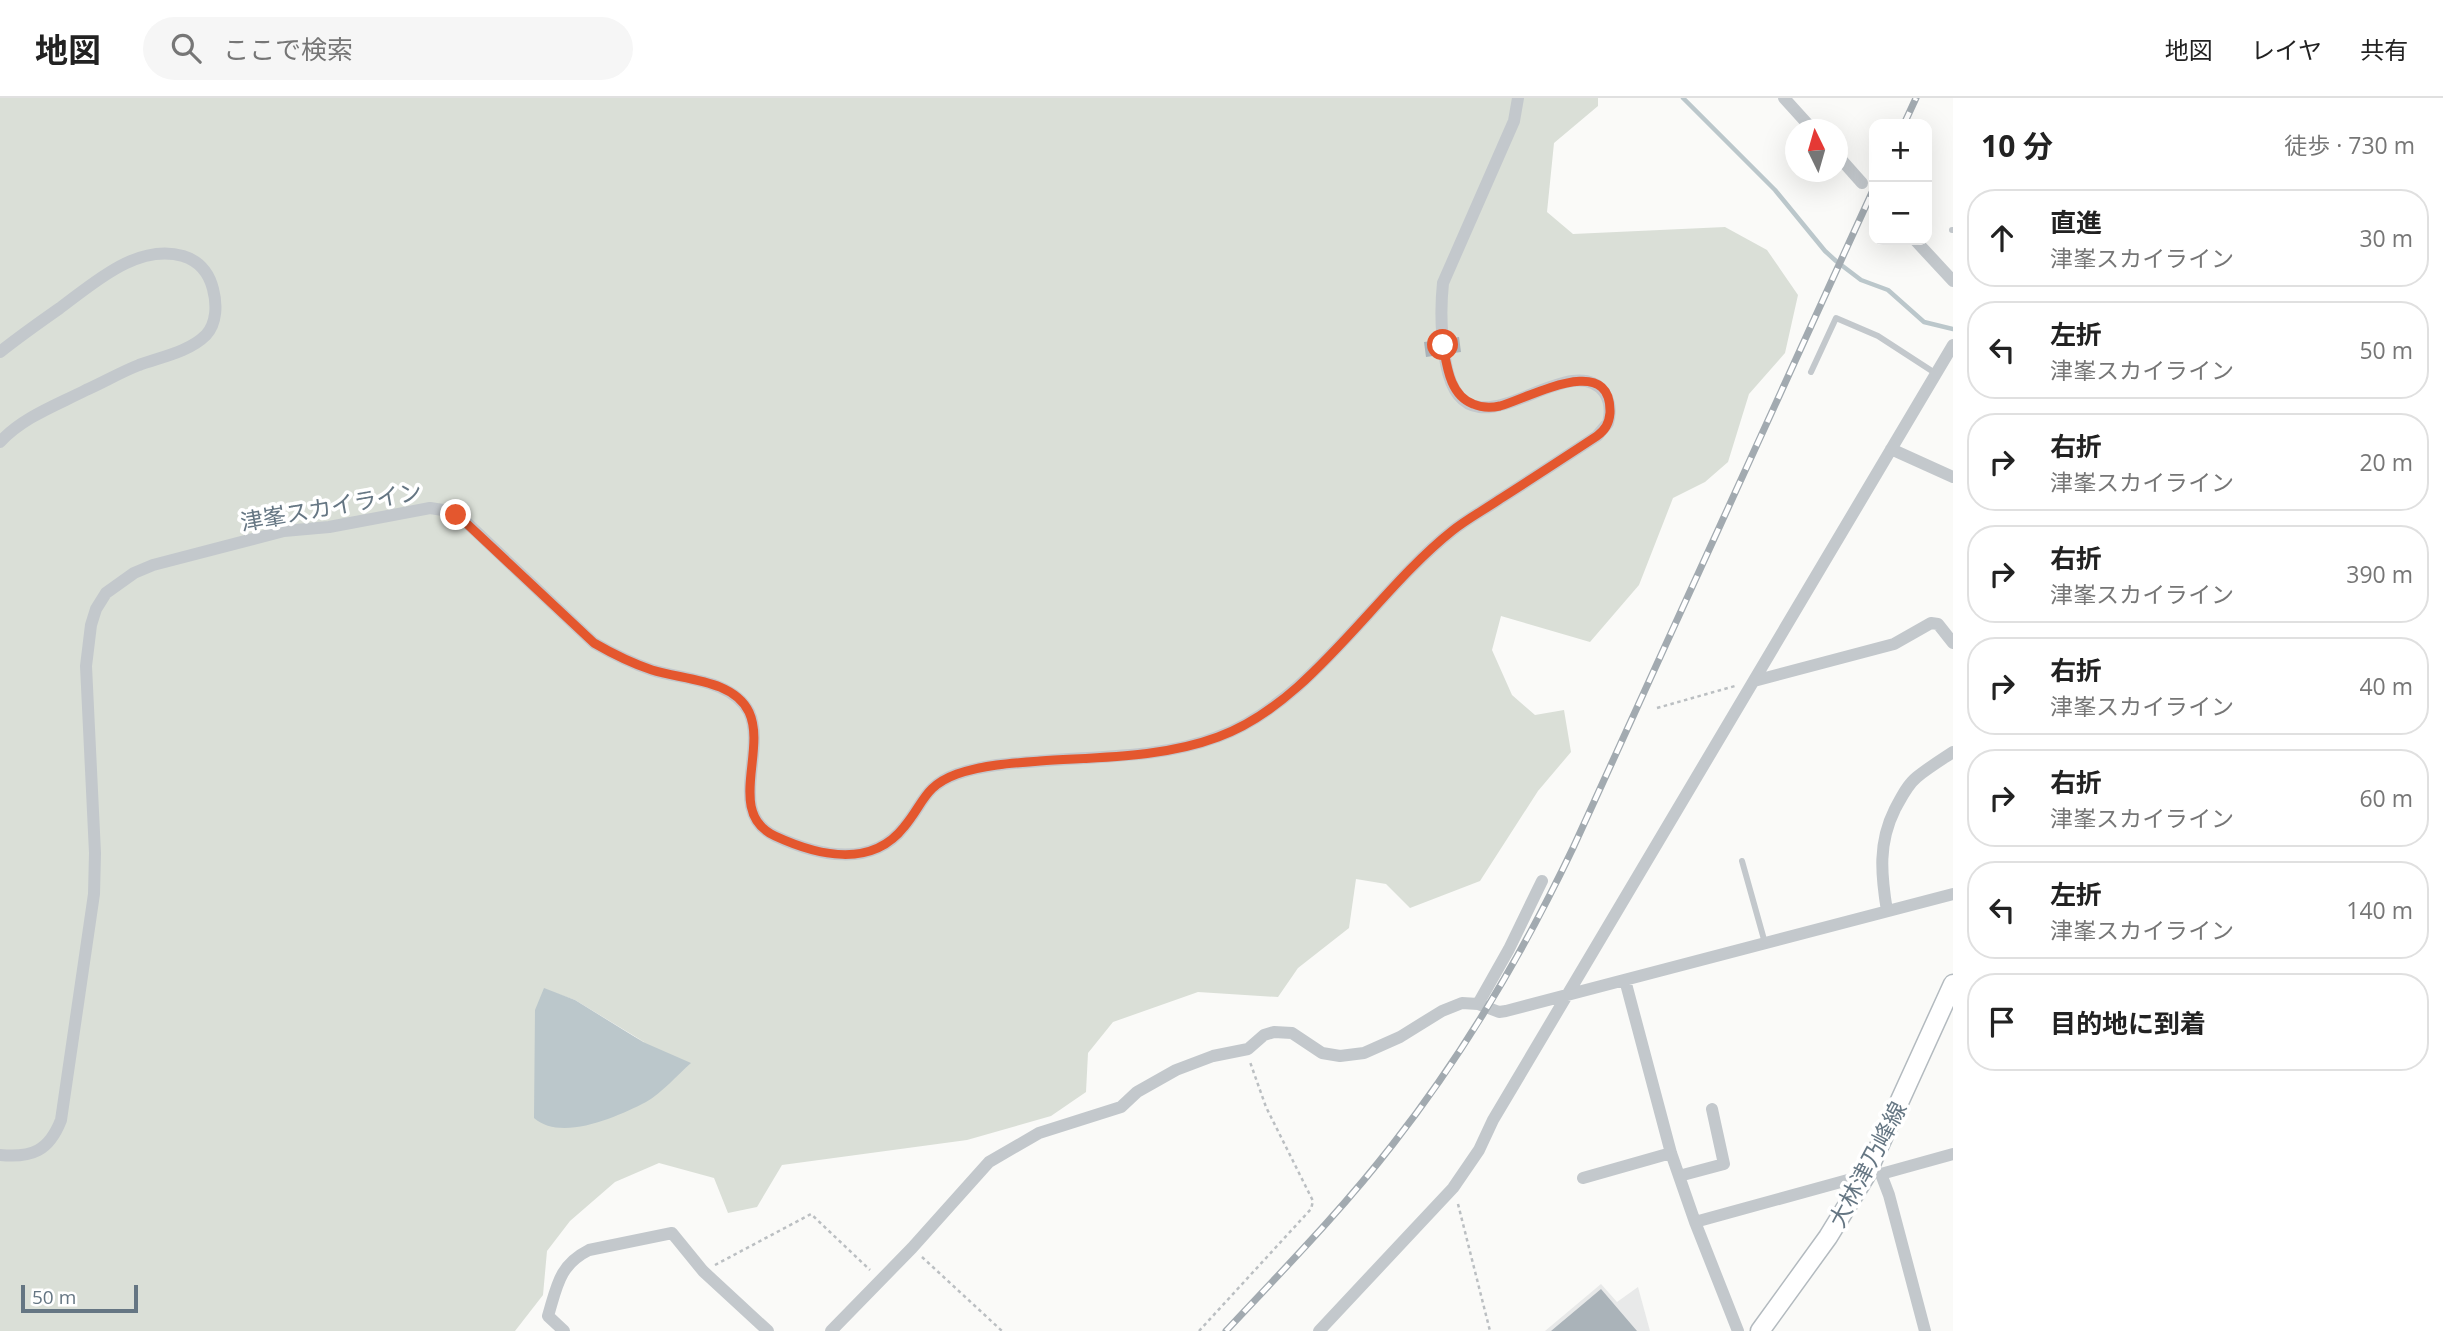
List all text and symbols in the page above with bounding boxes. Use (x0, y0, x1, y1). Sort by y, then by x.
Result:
search box (143, 17, 633, 80)
text: 地図 (35, 27, 101, 72)
icon: search (167, 29, 205, 67)
text: ここで検索 (223, 31, 353, 67)
text: 地図 (2165, 33, 2213, 66)
text: レイヤ (2251, 33, 2322, 66)
text: 共有 (2360, 33, 2408, 66)
north arrow (1785, 119, 1848, 182)
map controls (1869, 119, 1932, 245)
button: + (1869, 119, 1932, 182)
text: 10 分 (1981, 125, 2053, 166)
text: 徒歩 · 730 m (2284, 129, 2415, 161)
button: − (1869, 182, 1932, 245)
text: 直進 (2050, 204, 2102, 240)
icon: ahead (1983, 219, 2021, 257)
text: 30 m (2359, 222, 2413, 254)
text: 津峯スカイライン (2050, 242, 2234, 274)
text: 左折 (2050, 316, 2102, 352)
route start (1427, 329, 1458, 360)
icon: left (1983, 331, 2021, 369)
text: 50 m (2359, 334, 2413, 366)
text: 津峯スカイライン (2050, 354, 2234, 386)
text: 右折 (2050, 428, 2102, 464)
icon: right (1983, 443, 2021, 481)
text: 20 m (2359, 446, 2413, 478)
text: 津峯スカイライン (2050, 466, 2234, 498)
street label: 津峯スカイライン (238, 474, 424, 538)
route end (440, 499, 471, 530)
text: 右折 (2050, 540, 2102, 576)
icon: right (1983, 555, 2021, 593)
text: 390 m (2346, 558, 2413, 590)
text: 津峯スカイライン (2050, 578, 2234, 610)
text: 右折 (2050, 652, 2102, 688)
icon: right (1983, 667, 2021, 705)
text: 40 m (2359, 670, 2413, 702)
text: 津峯スカイライン (2050, 690, 2234, 722)
text: 右折 (2050, 764, 2102, 800)
icon: right (1983, 779, 2021, 817)
text: 60 m (2359, 782, 2413, 814)
text: 津峯スカイライン (2050, 802, 2234, 834)
text: 左折 (2050, 876, 2102, 912)
icon: left (1983, 891, 2021, 929)
text: 140 m (2346, 894, 2413, 926)
text: 津峯スカイライン (2050, 914, 2234, 946)
icon: arrive (1983, 1003, 2021, 1041)
text: 目的地に到着 (2050, 1005, 2206, 1041)
street label: 大林津乃峰線 (1820, 1096, 1914, 1232)
scale bar (21, 1282, 138, 1314)
text: 50 m (32, 1284, 76, 1310)

